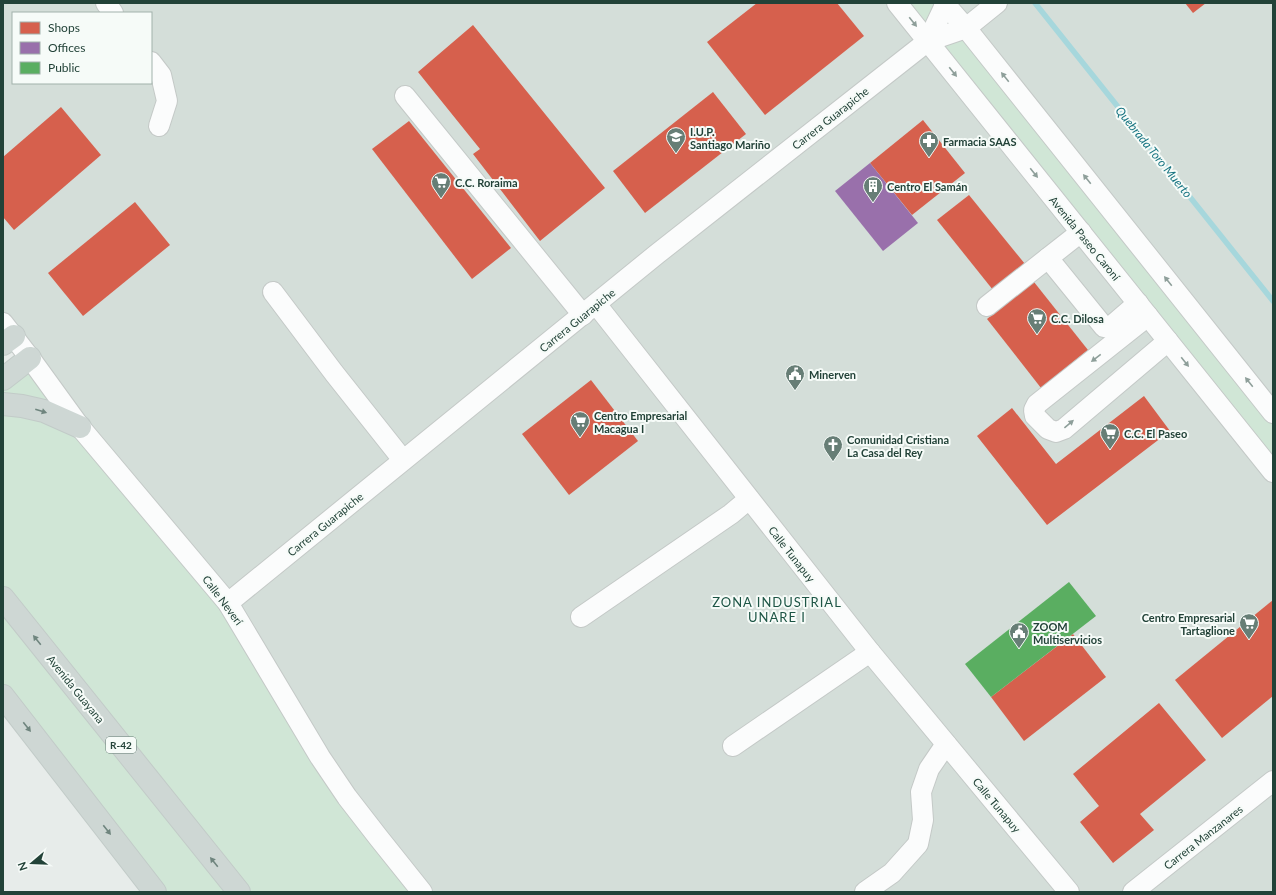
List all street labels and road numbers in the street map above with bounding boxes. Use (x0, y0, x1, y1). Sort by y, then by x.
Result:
street label: Carrera Guarapiche (789, 84, 871, 152)
street label: Avenida Paseo Caroní (1047, 193, 1123, 283)
street label: Carrera Guarapiche (537, 285, 618, 354)
street label: Carrera Guarapiche (285, 489, 366, 558)
street label: Calle Tunapuy (766, 523, 818, 585)
street label: Calle Neverí (200, 573, 246, 628)
street label: Avenida Guayana (45, 652, 107, 726)
road number: R-42 (106, 737, 136, 753)
street label: Calle Tunapuy (970, 775, 1024, 835)
street label: Carrera Manzanares (1161, 802, 1245, 872)

